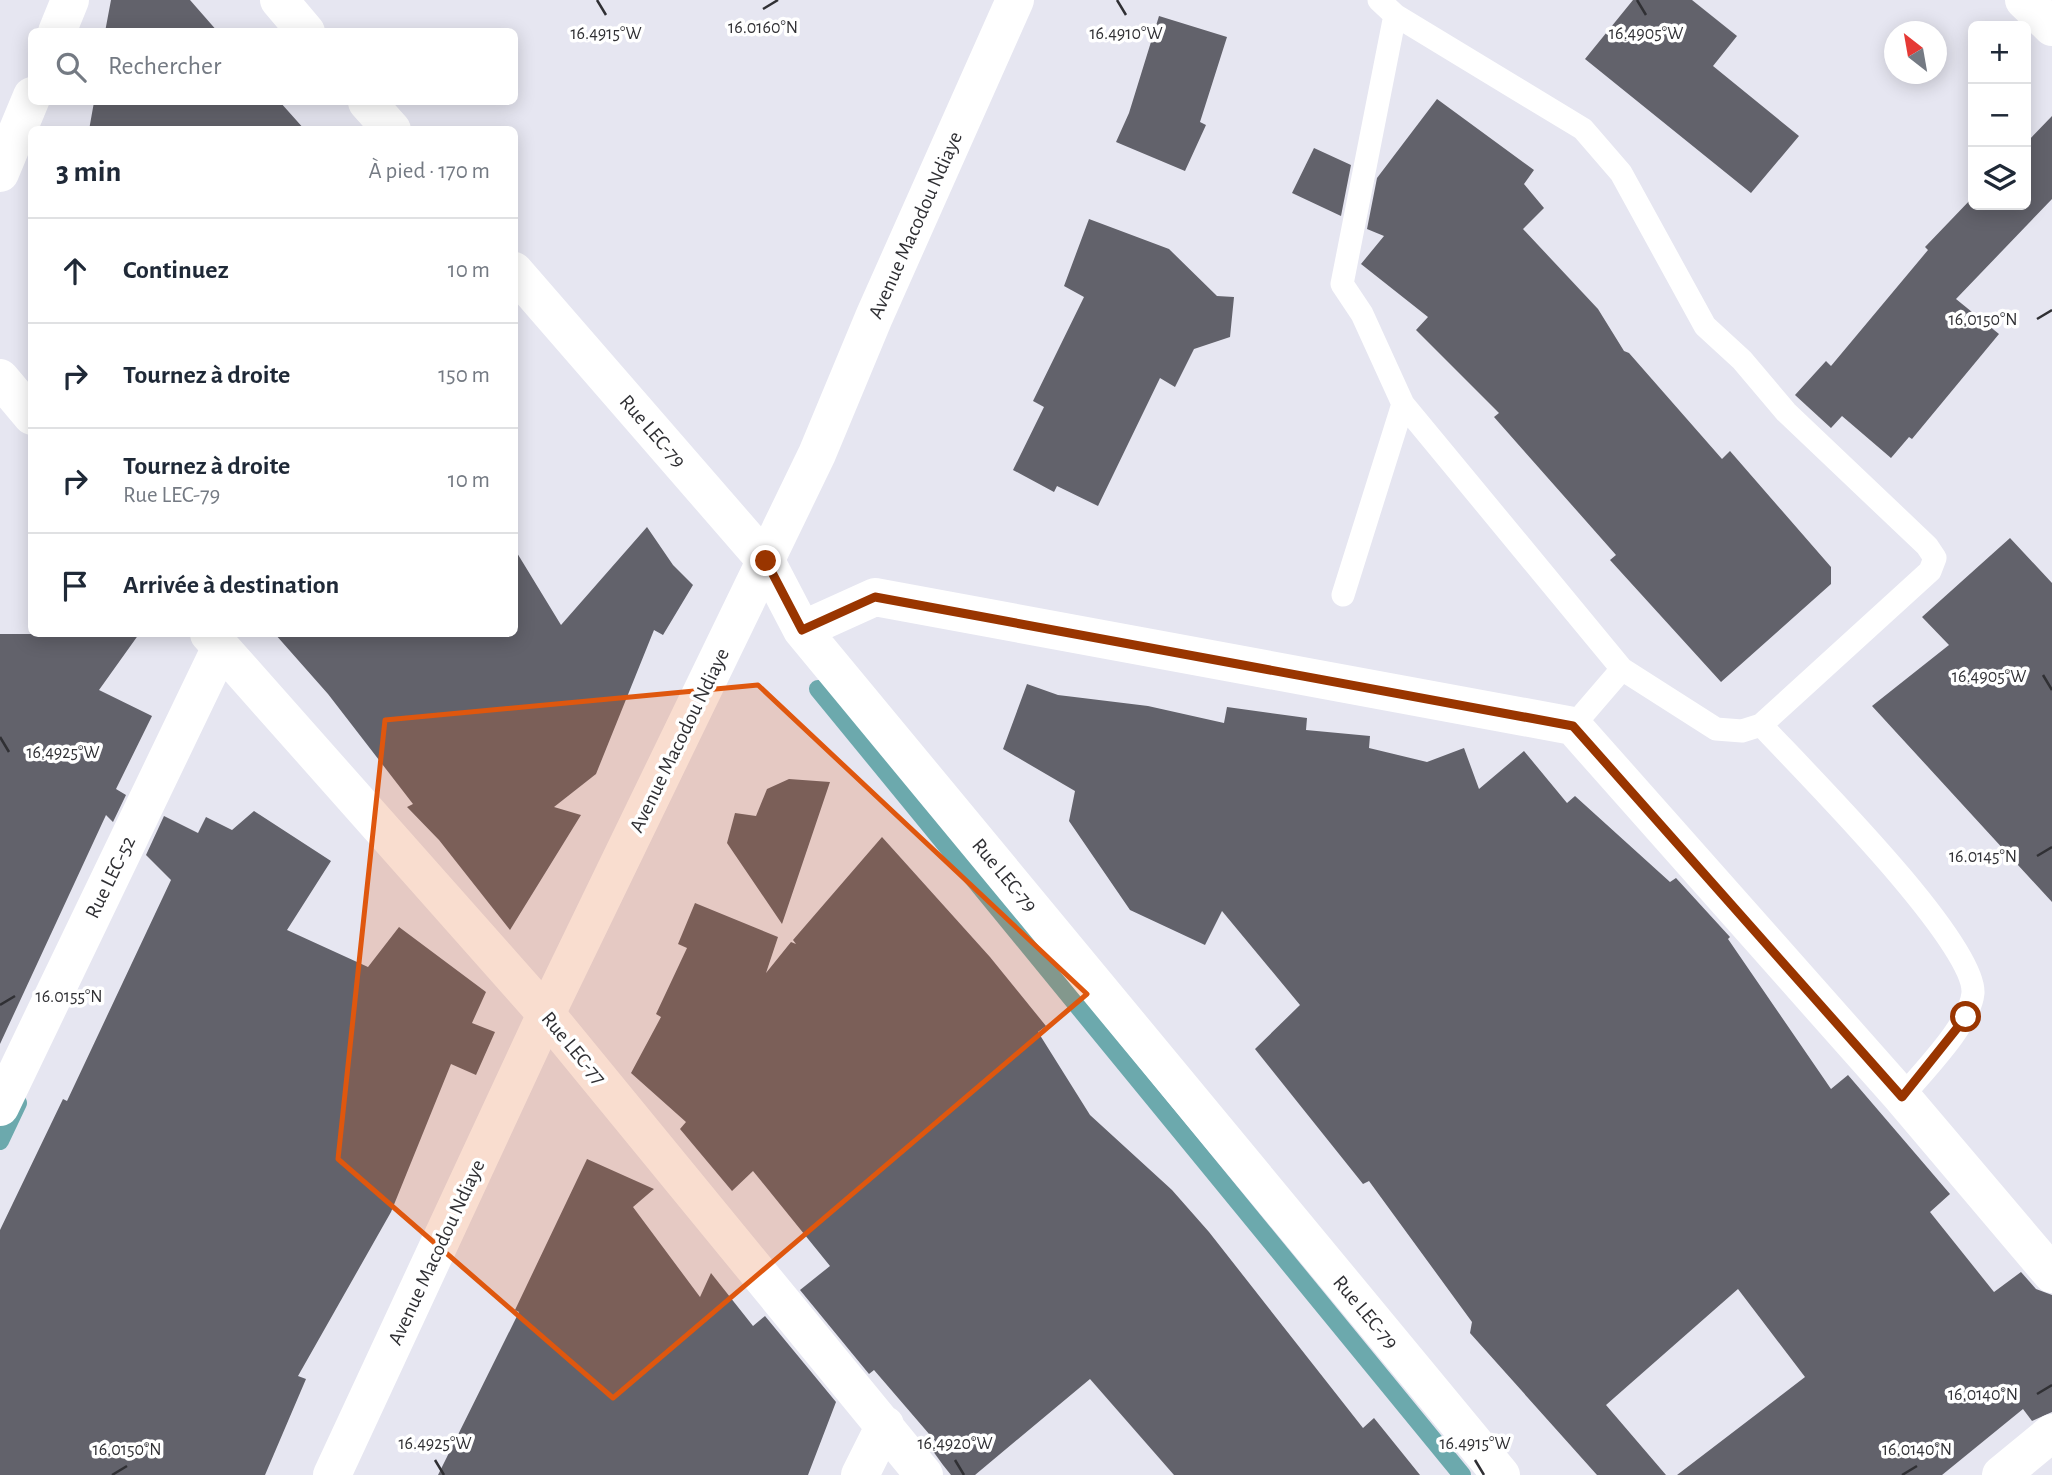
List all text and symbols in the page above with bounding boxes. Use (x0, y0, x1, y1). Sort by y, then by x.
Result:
text: 16.0160°N (728, 19, 798, 37)
north arrow (1884, 21, 1947, 84)
map controls (1968, 21, 2031, 210)
button: + (1968, 21, 2031, 84)
text: 16.4915°W (570, 25, 642, 43)
text: 16.4910°W (1089, 25, 1163, 43)
text: 16.4905°W (1609, 25, 1683, 43)
search box (28, 28, 518, 105)
icon: search (52, 48, 90, 86)
text: Rechercher (108, 53, 221, 79)
button: − (1968, 84, 2031, 147)
street label: Avenue Macodou Ndiaye (865, 129, 966, 322)
button: layers (1968, 147, 2031, 210)
text: 3 min (56, 157, 121, 187)
text: À pied · 170 m (368, 160, 490, 183)
icon: ahead (56, 252, 94, 290)
text: Continuez (123, 257, 229, 283)
text: 10 m (448, 259, 490, 282)
text: 16.0150°N (1948, 311, 2018, 329)
icon: right (56, 357, 94, 395)
text: Tournez à droite (123, 362, 290, 388)
text: 150 m (438, 364, 490, 387)
street label: Rue LEC-79 (616, 391, 690, 472)
text: Tournez à droite (123, 453, 290, 479)
icon: right (56, 462, 94, 500)
text: 10 m (448, 469, 490, 492)
text: Rue LEC-79 (123, 484, 220, 507)
route end (750, 545, 781, 576)
icon: arrive (56, 567, 94, 605)
text: Arrivée à destination (123, 572, 339, 598)
street label: Avenue Macodou Ndiaye (626, 645, 733, 836)
text: 16.4905°W (1952, 668, 2026, 686)
text: 16.4925°W (26, 744, 100, 762)
street label: Rue LEC-52 (82, 833, 139, 922)
street label: Rue LEC-79 (968, 835, 1041, 916)
text: 16.0145°N (1949, 848, 2017, 866)
text: 16.0155°N (35, 988, 103, 1006)
route start (1950, 1001, 1981, 1032)
street label: Rue LEC-77 (537, 1008, 610, 1089)
street label: Avenue Macodou Ndiaye (384, 1156, 489, 1348)
street label: Rue LEC-79 (1329, 1272, 1402, 1353)
text: 16.0140°N (1948, 1386, 2018, 1404)
text: 16.4925°W (398, 1435, 472, 1453)
text: 16.4920°W (917, 1435, 993, 1453)
text: 16.4915°W (1439, 1435, 1511, 1453)
text: 16.0150°N (92, 1441, 162, 1459)
text: 16.0140°N (1882, 1441, 1952, 1459)

